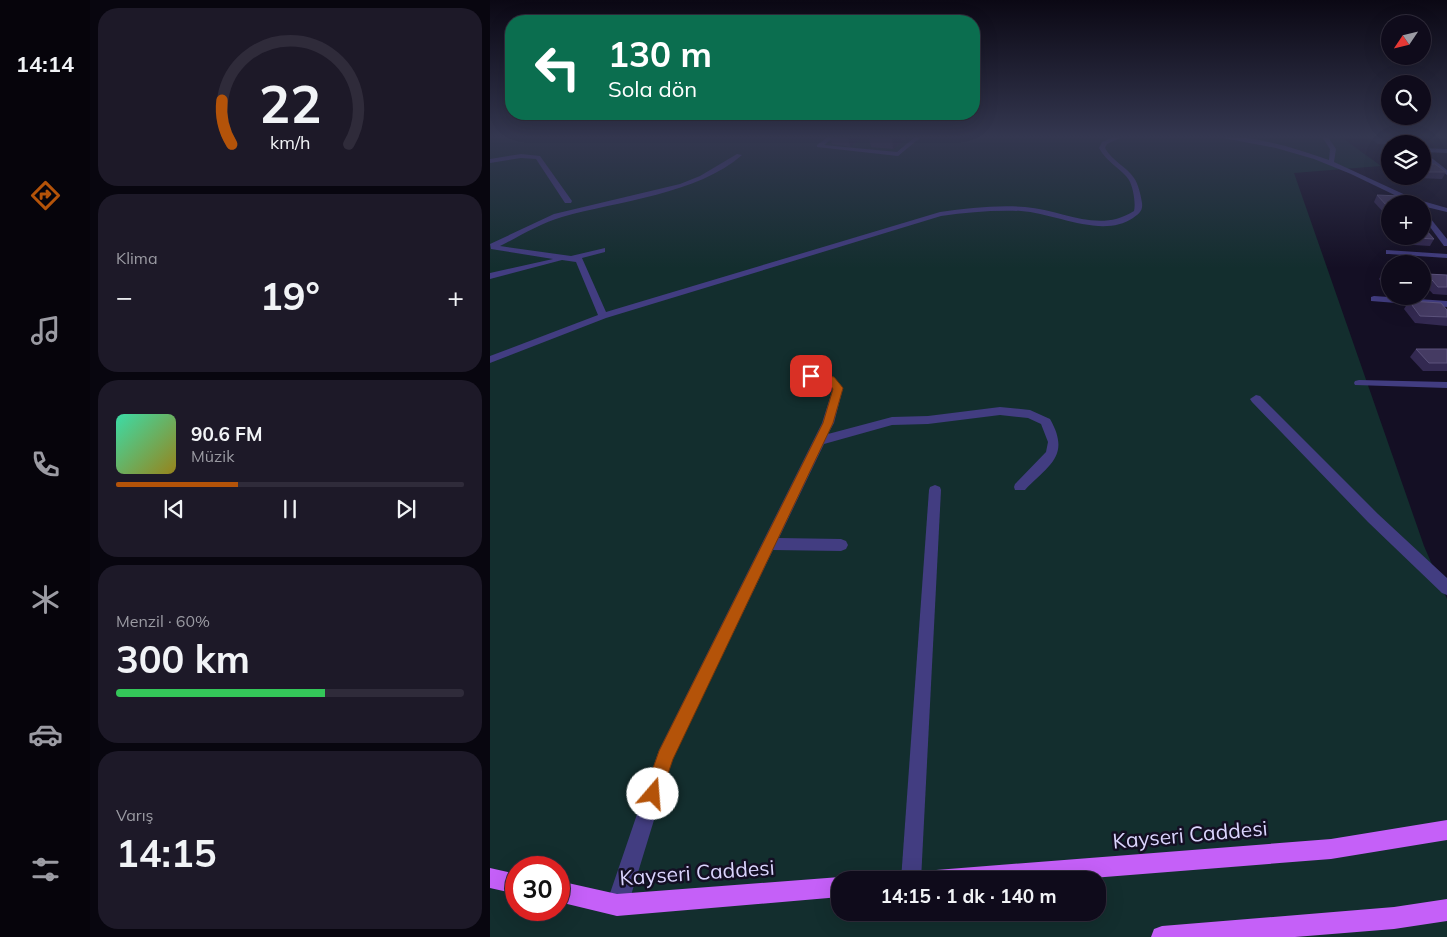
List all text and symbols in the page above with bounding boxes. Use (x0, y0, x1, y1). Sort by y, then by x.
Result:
north arrow (1381, 15, 1431, 65)
map controls (1381, 15, 1431, 305)
text: 130 m (608, 32, 712, 76)
icon: left (525, 35, 590, 100)
text: 14:14 (16, 50, 74, 78)
text: 22 (259, 71, 321, 136)
text: Sola dön (608, 75, 697, 103)
button: search (1381, 75, 1431, 125)
text: km/h (270, 131, 310, 153)
button: layers (1381, 135, 1431, 185)
icon: directions (28, 178, 63, 213)
button: + (1381, 195, 1431, 245)
text: Klima (116, 248, 158, 268)
button: − (1381, 255, 1431, 305)
text: 19° (260, 272, 320, 320)
text: − (116, 279, 133, 314)
text: + (447, 279, 464, 314)
icon: music (28, 313, 63, 348)
pin (790, 355, 832, 397)
icon: arrive (797, 362, 825, 390)
text: 90.6 FM (191, 422, 263, 446)
text: Müzik (191, 446, 234, 466)
icon: phone (28, 447, 63, 482)
icon: previous (160, 495, 188, 523)
icon: pause (276, 495, 304, 523)
icon: next (392, 495, 420, 523)
icon: climate (28, 582, 63, 617)
text: Menzil · 60% (116, 611, 210, 631)
text: 300 km (116, 635, 250, 683)
icon: car (28, 717, 63, 752)
position arrow (626, 767, 678, 819)
text: Varış (116, 805, 153, 825)
street label: Kayseri Caddesi (1111, 814, 1268, 854)
text: 14:15 (116, 829, 217, 877)
icon: filters (28, 852, 63, 887)
street label: Kayseri Caddesi (619, 854, 775, 890)
speed limit sign: 30 (505, 856, 570, 921)
text: 14:15 · 1 dk · 140 m (880, 884, 1057, 908)

